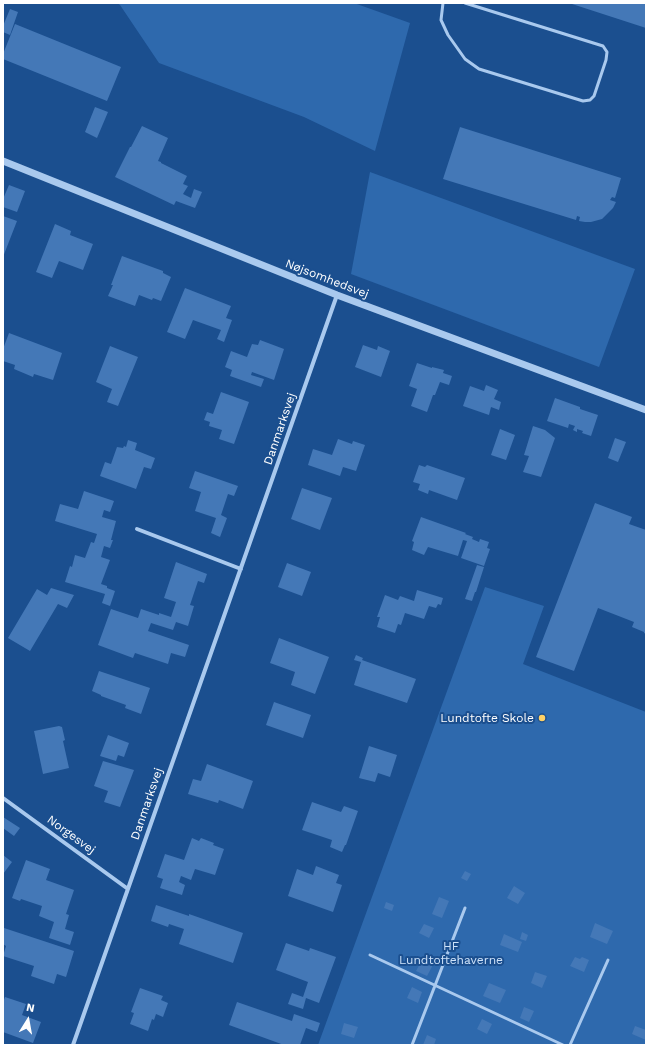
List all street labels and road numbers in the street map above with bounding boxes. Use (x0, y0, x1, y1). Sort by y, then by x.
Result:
street label: Nøjsomhedsvej (283, 256, 371, 302)
street label: Danmarksvej (261, 391, 299, 467)
street label: Danmarksvej (128, 766, 166, 842)
street label: Norgesvej (44, 813, 98, 857)

